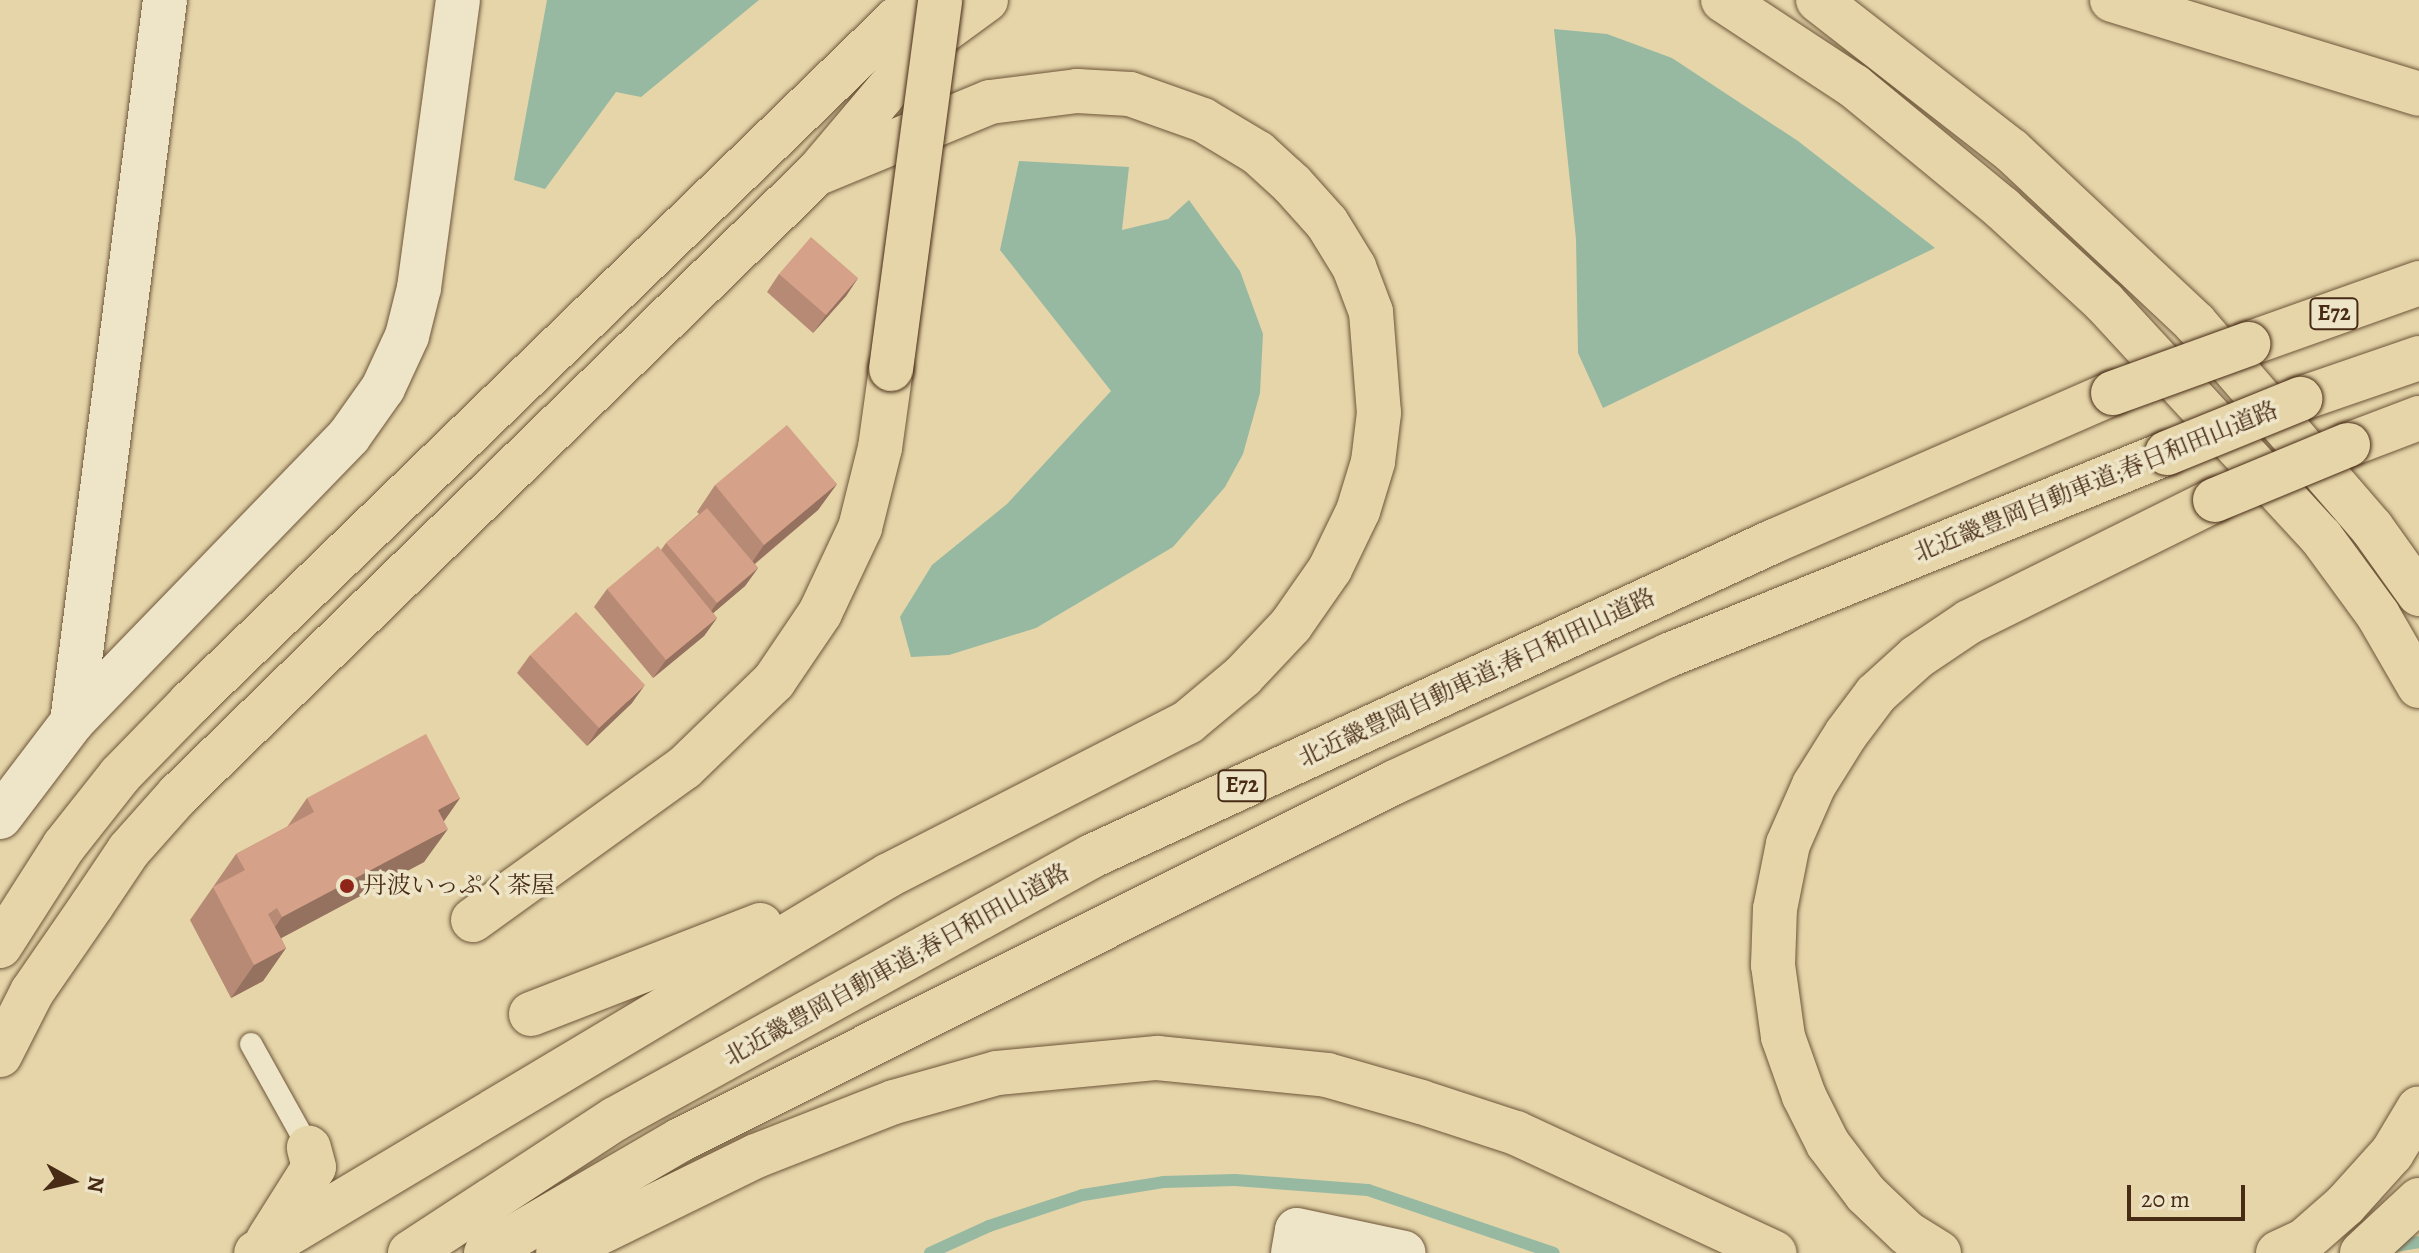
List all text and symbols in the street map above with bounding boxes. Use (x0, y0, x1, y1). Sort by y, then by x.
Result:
road number: E72 (2308, 296, 2360, 332)
street label: 北近畿豊岡自動車道;春日和田山道路 (1910, 396, 2282, 568)
street label: 北近畿豊岡自動車道;春日和田山道路 (1294, 583, 1660, 773)
road number: E72 (1216, 768, 1268, 804)
street label: 北近畿豊岡自動車道;春日和田山道路 (720, 858, 1074, 1072)
place label: 丹波いっぷく茶屋 (363, 872, 555, 900)
marker: 丹波いっぷく茶屋 (338, 877, 356, 895)
north arrow (32, 1141, 112, 1221)
scale bar (2131, 1169, 2249, 1219)
text: N (80, 1174, 112, 1194)
text: 20 m (2141, 1183, 2190, 1215)

